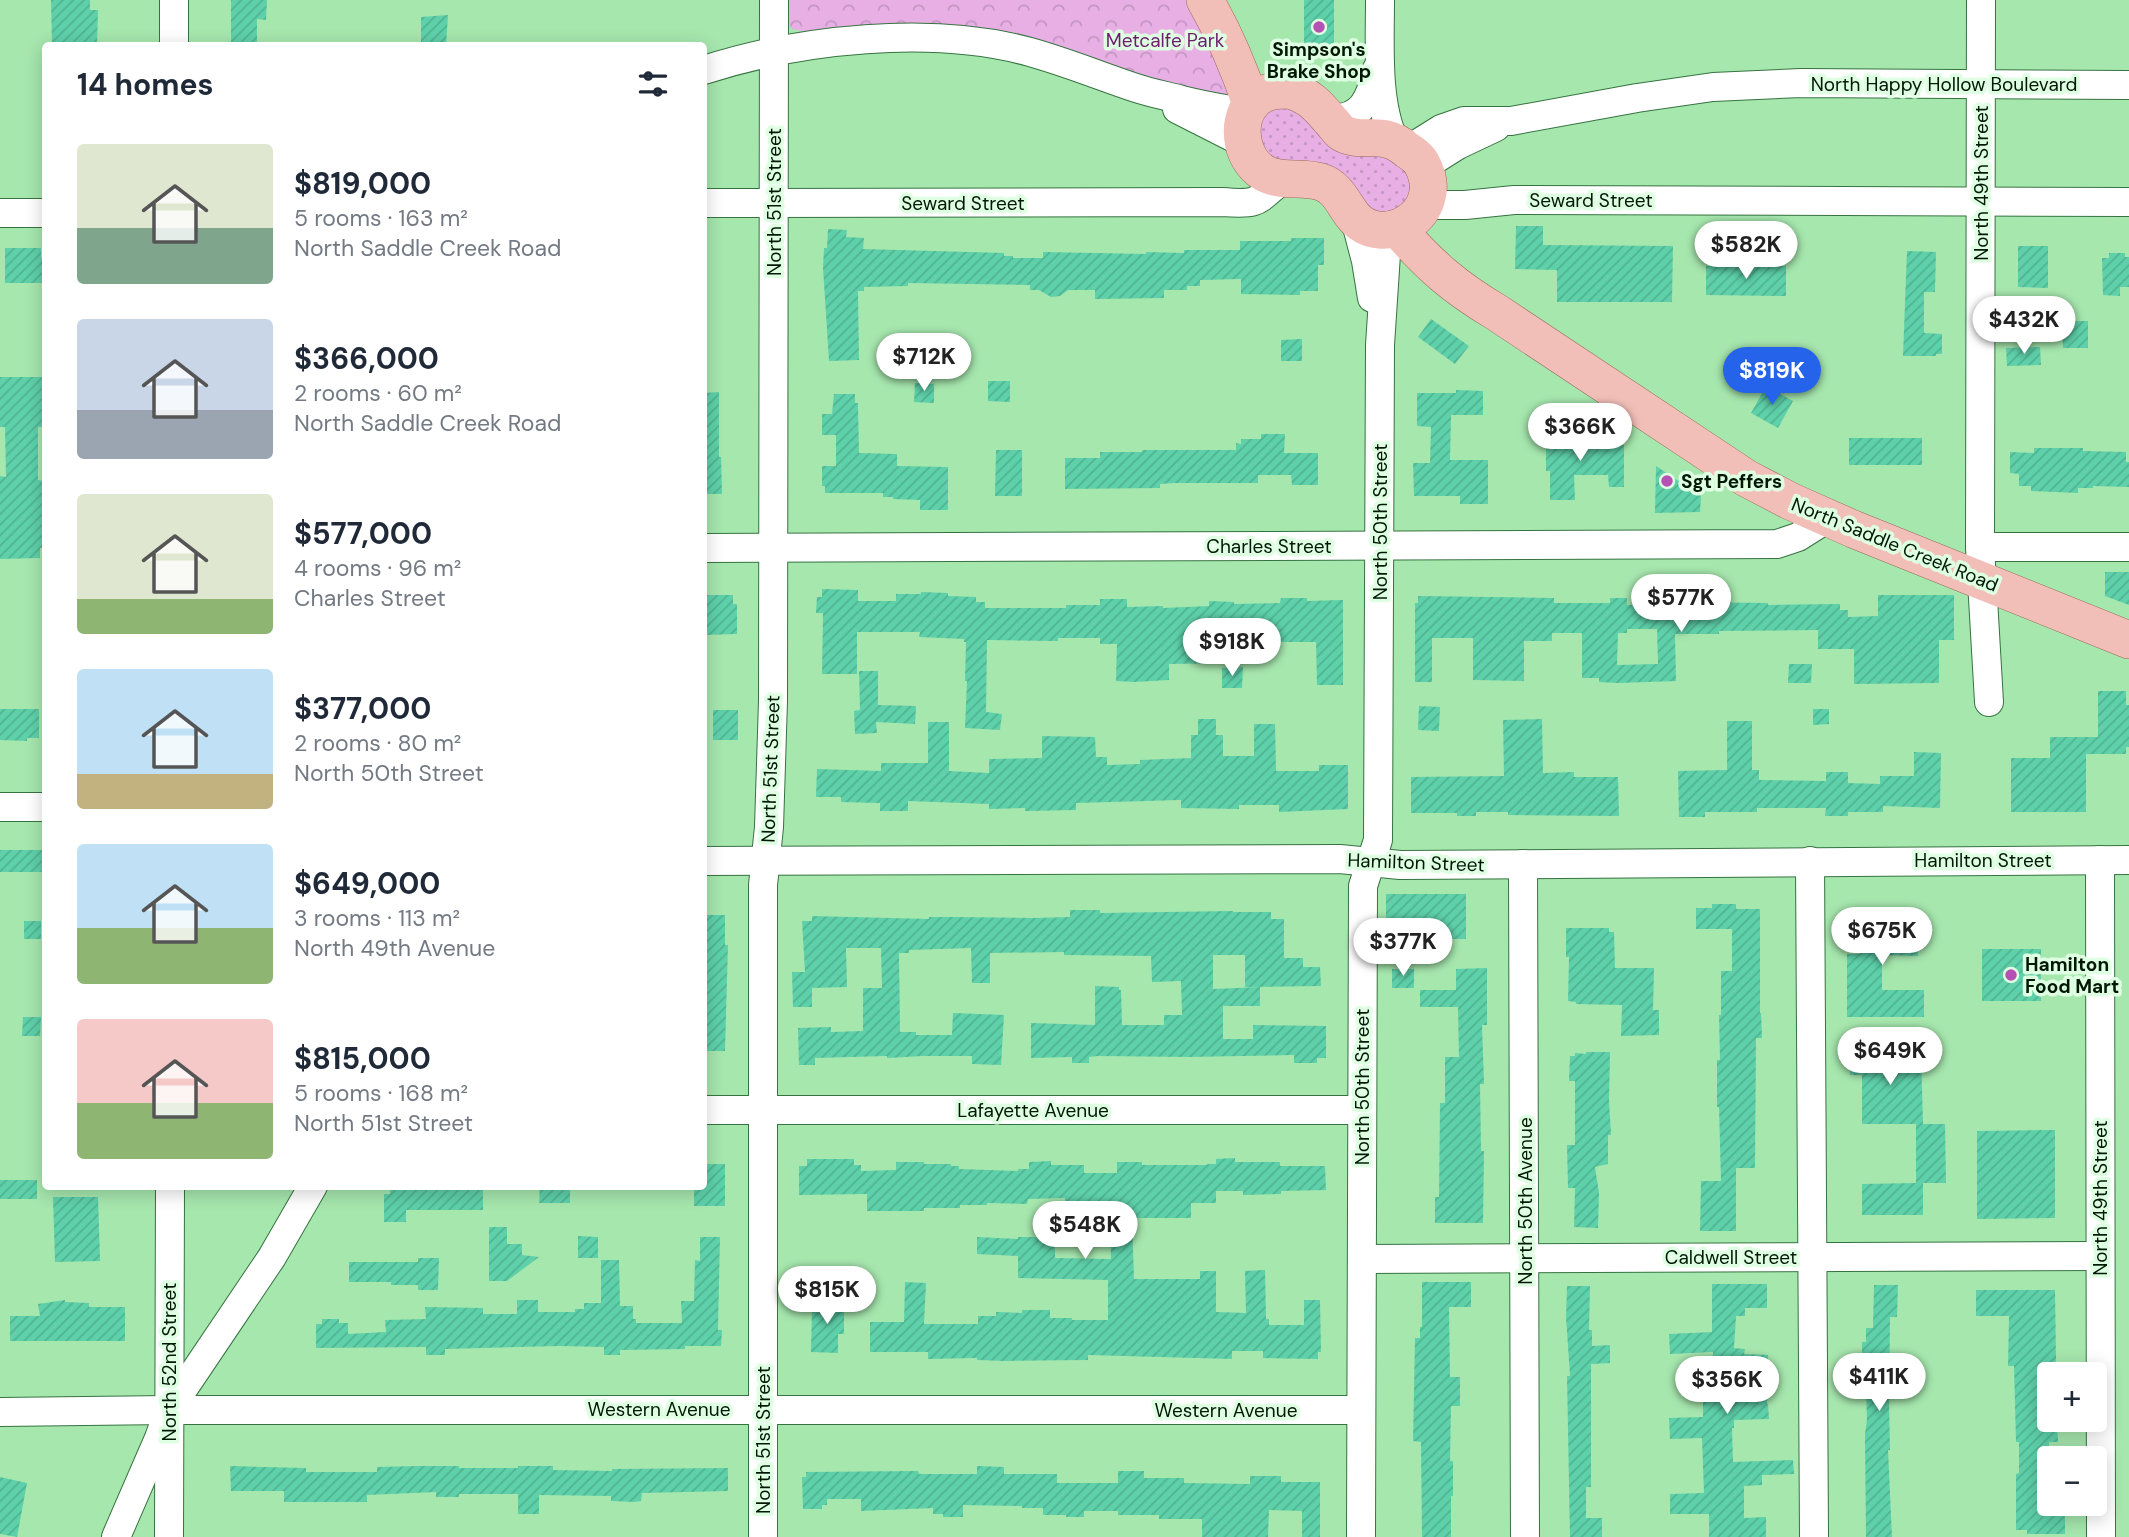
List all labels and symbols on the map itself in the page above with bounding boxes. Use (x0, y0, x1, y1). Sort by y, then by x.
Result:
marker: Simpson's Brake Shop (1311, 19, 1327, 35)
park label: Metcalfe Park (1106, 28, 1225, 53)
place label: Simpson's Brake Shop (1267, 37, 1371, 84)
street label: North Happy Hollow Boulevard (1811, 72, 2077, 97)
street label: North 49th Street (1969, 105, 1994, 261)
street label: North 51st Street (762, 128, 787, 276)
street label: Seward Street (1529, 188, 1653, 213)
street label: Seward Street (901, 191, 1025, 216)
pin: $582K (1697, 222, 1795, 281)
pin: $432K (1975, 296, 2073, 356)
pin: $712K (875, 334, 973, 393)
pin: $819K (1723, 348, 1821, 407)
pin: $366K (1531, 404, 1629, 463)
street label: North 50th Street (1368, 444, 1393, 600)
place label: Sgt Peffers (1681, 469, 1782, 494)
marker: Sgt Peffers (1659, 473, 1675, 489)
street label: North Saddle Creek Road (1788, 492, 2002, 597)
street label: Charles Street (1206, 534, 1332, 559)
pin: $577K (1632, 574, 1730, 634)
pin: $918K (1183, 618, 1281, 678)
street label: North 51st Street (755, 695, 786, 843)
street label: Hamilton Street (1347, 848, 1485, 877)
street label: Hamilton Street (1914, 848, 2052, 873)
pin: $675K (1833, 908, 1931, 967)
pin: $377K (1354, 918, 1452, 978)
place label: Hamilton Food Mart (2025, 952, 2119, 999)
marker: Hamilton Food Mart (2003, 967, 2019, 983)
street label: North 50th Street (1350, 1009, 1375, 1165)
pin: $649K (1841, 1028, 1939, 1087)
street label: Lafayette Avenue (957, 1098, 1109, 1123)
street label: North 50th Avenue (1513, 1117, 1538, 1285)
street label: North 49th Street (2088, 1120, 2113, 1276)
pin: $548K (1036, 1202, 1134, 1261)
street label: Caldwell Street (1665, 1245, 1797, 1270)
pin: $815K (778, 1266, 876, 1326)
street label: North 52nd Street (157, 1283, 182, 1441)
pin: $411K (1830, 1354, 1928, 1413)
pin: $356K (1678, 1356, 1776, 1416)
street label: North 51st Street (751, 1366, 776, 1514)
street label: Western Avenue (588, 1397, 730, 1422)
street label: Western Avenue (1155, 1398, 1297, 1423)

